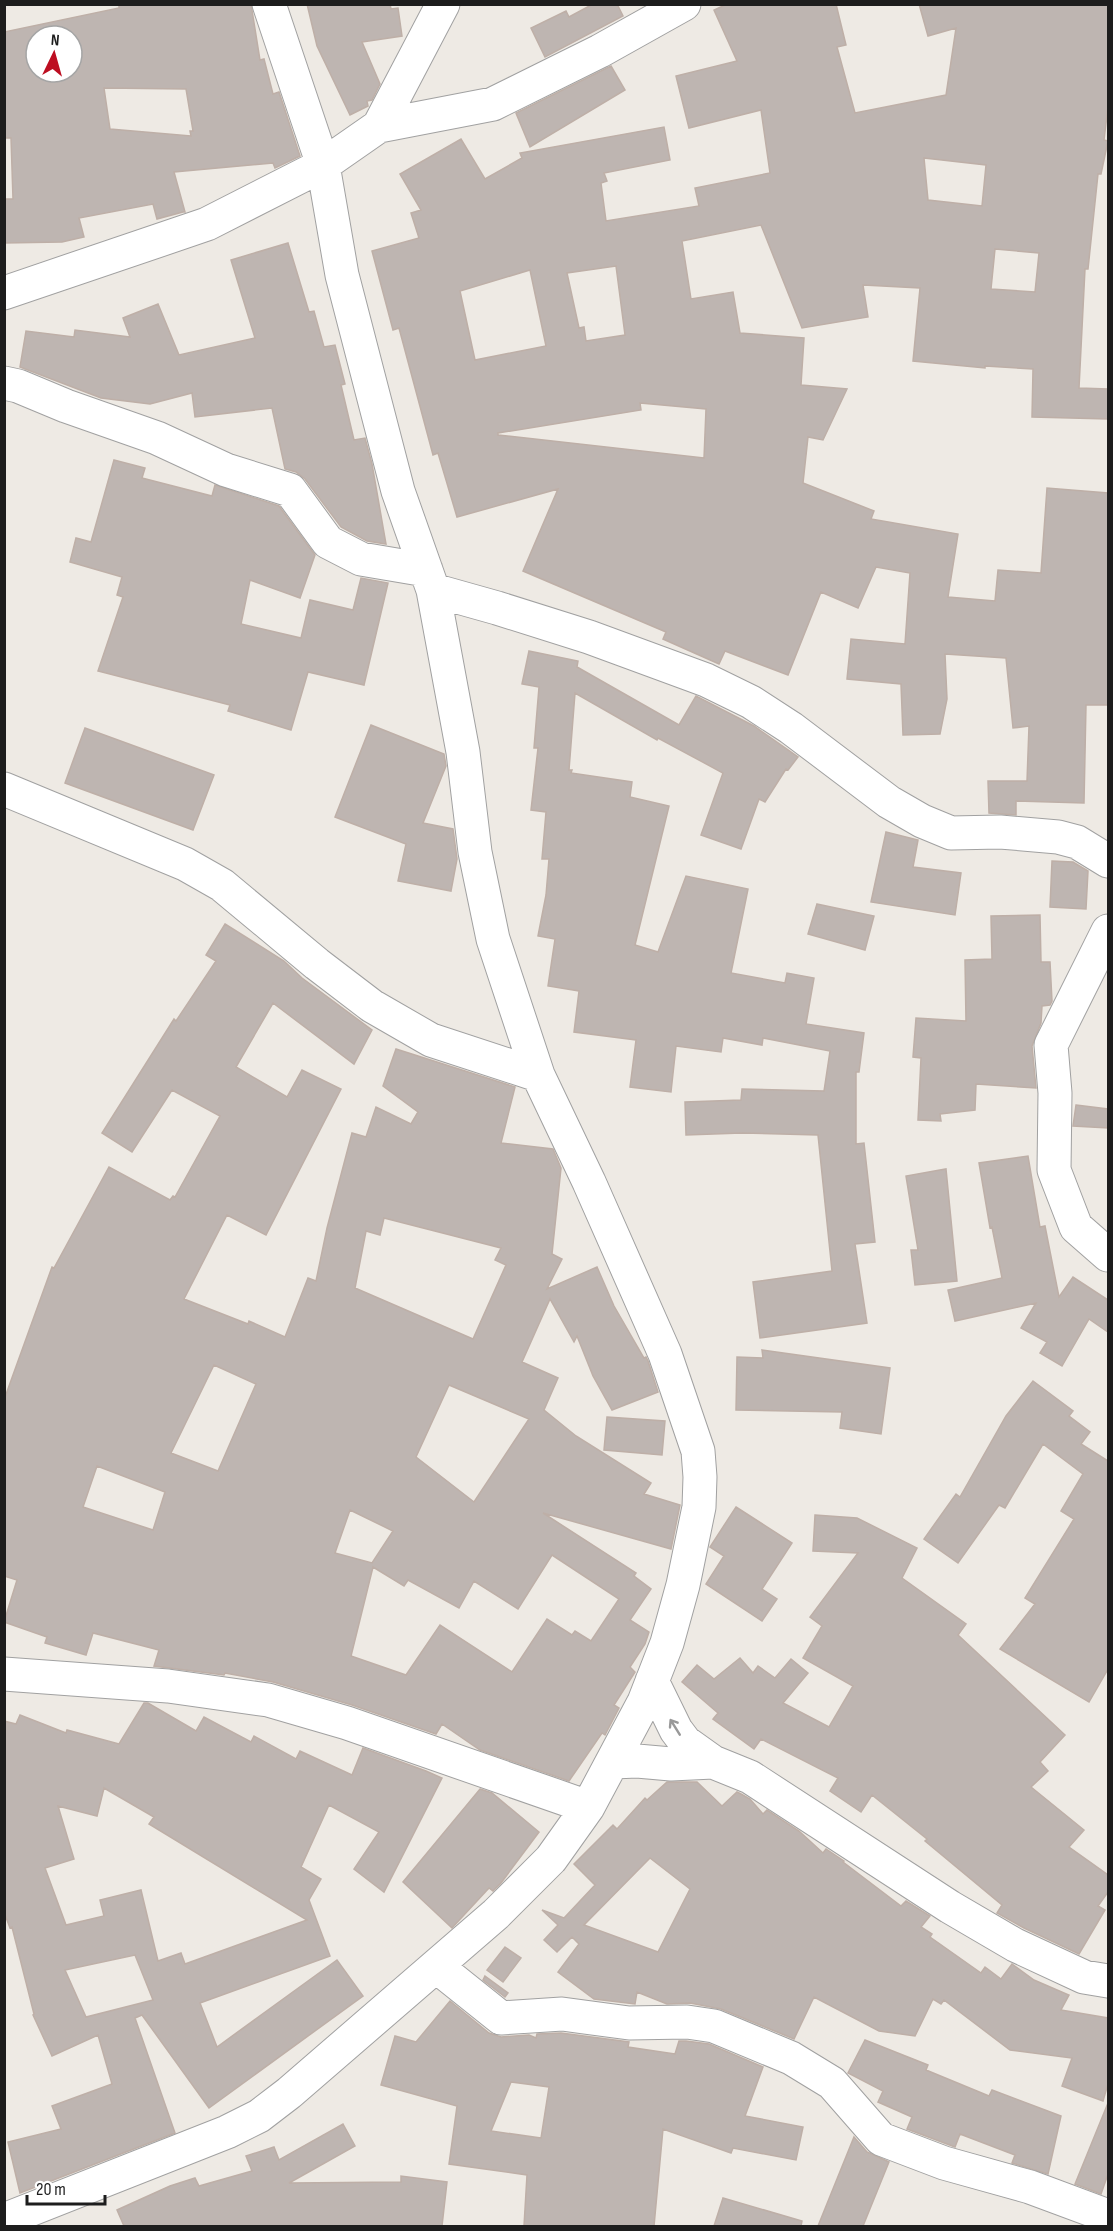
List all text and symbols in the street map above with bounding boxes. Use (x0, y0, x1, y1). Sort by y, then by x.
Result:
north arrow (24, 24, 84, 84)
text: N (50, 31, 60, 50)
one-way arrow (669, 1719, 681, 1736)
scale bar (27, 2168, 105, 2206)
text: 20 m (36, 2179, 66, 2200)

